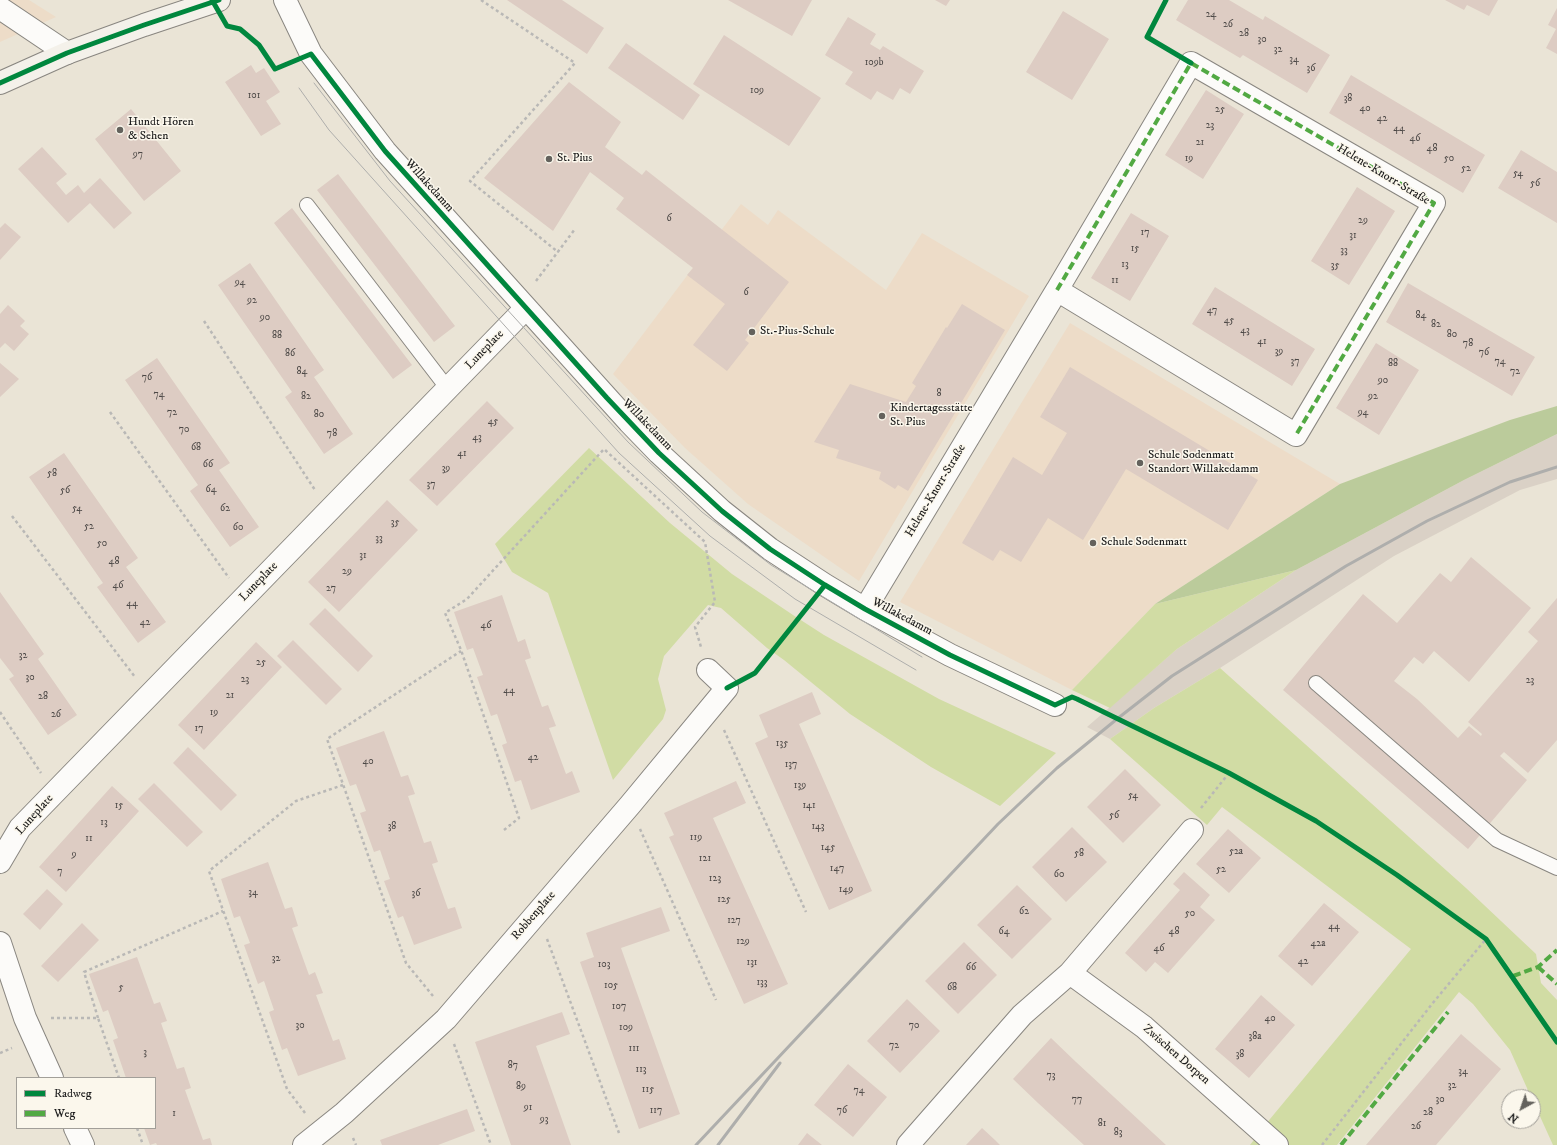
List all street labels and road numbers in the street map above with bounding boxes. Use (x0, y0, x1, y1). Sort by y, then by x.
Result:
street label: Helene-Knorr-Straße (1334, 142, 1432, 208)
street label: Willakedamm (401, 157, 457, 215)
street label: Luneplate (463, 327, 507, 373)
street label: Willakedamm (619, 396, 675, 454)
street label: Helene-Knorr-Straße (903, 442, 969, 540)
street label: Luneplate (237, 559, 281, 605)
street label: Willakedamm (869, 595, 935, 639)
street label: Luneplate (13, 792, 57, 838)
street label: Robbenplate (509, 889, 559, 943)
street label: Zwischen Dorpen (1140, 1022, 1212, 1088)

